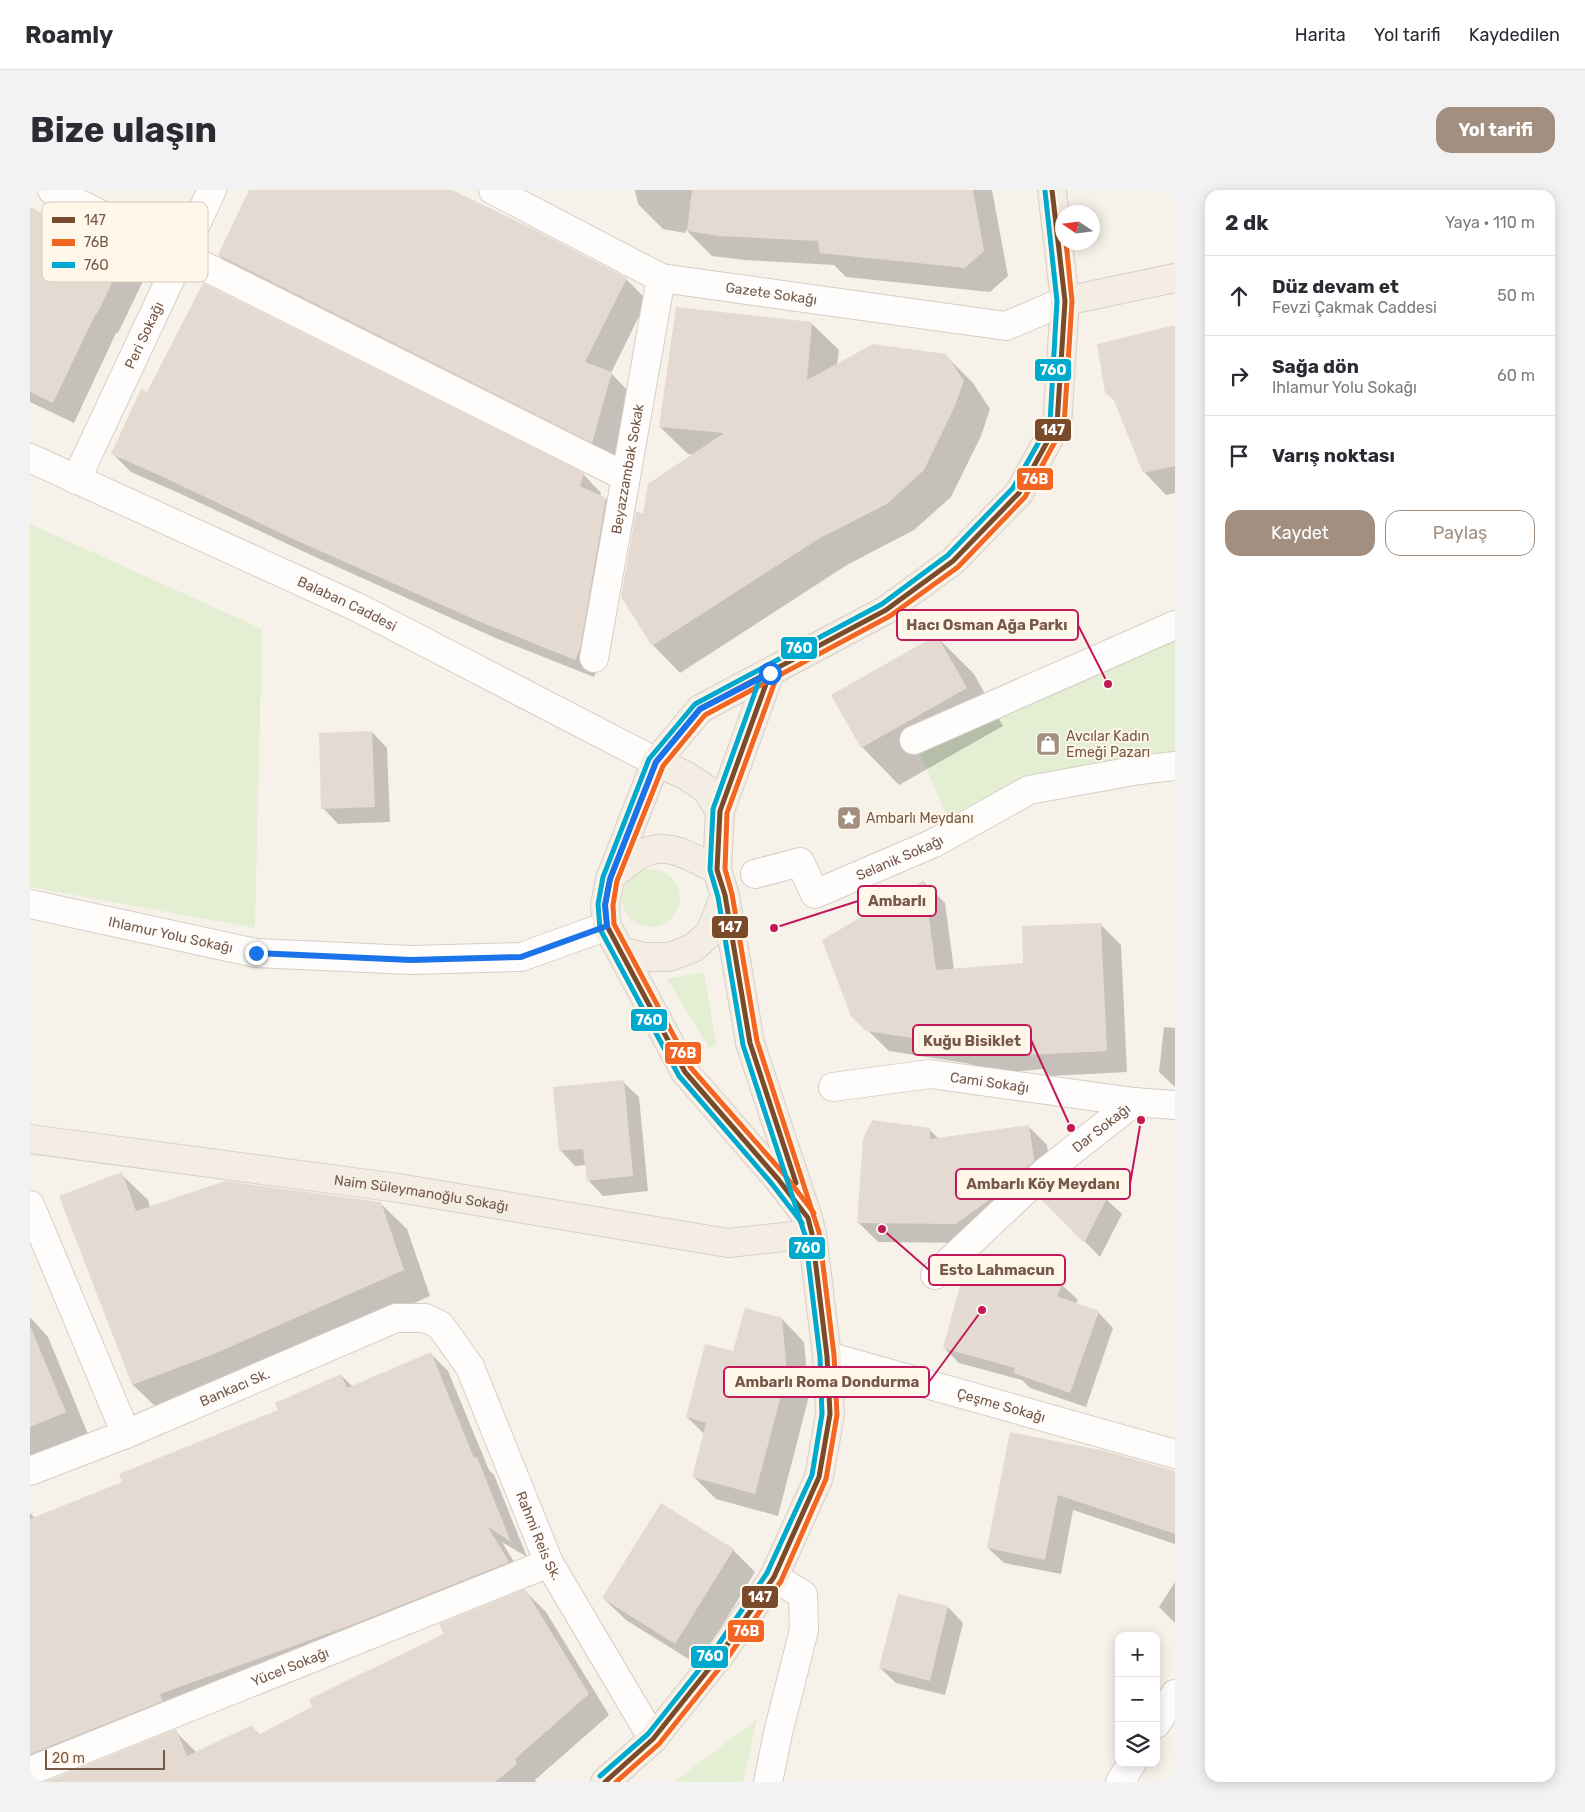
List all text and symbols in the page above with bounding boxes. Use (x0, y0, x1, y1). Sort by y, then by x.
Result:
text: Roamly (25, 21, 113, 49)
text: Harita (1295, 24, 1346, 46)
text: Yol tarifi (1374, 24, 1441, 46)
text: Kaydedilen (1469, 24, 1560, 46)
button: Yol tarifi (1436, 107, 1555, 153)
text: Bize ulaşın (30, 109, 217, 151)
legend (42, 202, 208, 282)
north arrow (1055, 205, 1100, 250)
text: 2 dk (1225, 210, 1269, 235)
text: 147 (84, 212, 106, 229)
text: Yaya · 110 m (1445, 213, 1535, 232)
text: 76B (84, 234, 109, 251)
text: 76O (84, 257, 109, 274)
text: Düz devam et (1272, 275, 1399, 298)
street label: Gazete Sokağı (724, 279, 818, 308)
icon: ahead (1225, 282, 1253, 310)
text: 50 m (1497, 286, 1535, 305)
text: Fevzi Çakmak Caddesi (1272, 298, 1437, 317)
street label: Peri Sokağı (121, 299, 167, 371)
text: Sağa dön (1272, 355, 1359, 378)
line badge: 76O (1034, 358, 1072, 382)
text: 76O (1040, 362, 1066, 379)
icon: right (1225, 362, 1253, 390)
text: 60 m (1497, 366, 1535, 385)
text: Ihlamur Yolu Sokağı (1272, 378, 1417, 397)
street label: Beyazzambak Sokak (608, 402, 647, 535)
line badge: 147 (1034, 418, 1072, 442)
text: 147 (1041, 422, 1065, 439)
icon: arrive (1225, 442, 1253, 470)
text: Varış noktası (1272, 444, 1395, 467)
line badge: 76B (1016, 467, 1054, 491)
text: 76B (1022, 471, 1048, 488)
button: Kaydet (1225, 510, 1375, 556)
button: Paylaş (1385, 510, 1535, 556)
street label: Balaban Caddesi (295, 573, 400, 635)
callout: Hacı Osman Ağa Parkı (897, 610, 1078, 640)
text: Hacı Osman Ağa Parkı (906, 616, 1068, 634)
line badge: 76O (780, 636, 818, 660)
text: 76O (786, 640, 812, 657)
route start (759, 662, 782, 685)
place label: Avcılar Kadın Emeği Pazarı (1066, 728, 1150, 761)
shop icon: Avcılar Kadın Emeği Pazarı (1035, 731, 1061, 757)
place icon: Ambarlı Meydanı (836, 805, 862, 831)
place label: Ambarlı Meydanı (866, 810, 974, 827)
street label: Selanik Sokağı (853, 831, 946, 884)
callout: Ambarlı (858, 886, 936, 916)
text: Ambarlı (868, 892, 926, 910)
street label: Ihlamur Yolu Sokağı (107, 913, 235, 956)
line badge: 147 (711, 915, 749, 939)
text: 147 (718, 919, 742, 936)
route end (245, 942, 268, 965)
line badge: 76O (630, 1008, 668, 1032)
text: 76O (636, 1012, 662, 1029)
callout: Kuğu Bisiklet (913, 1025, 1031, 1055)
text: Kuğu Bisiklet (923, 1032, 1021, 1050)
line badge: 76B (664, 1041, 702, 1065)
text: 76B (670, 1045, 696, 1062)
street label: Cami Sokağı (949, 1068, 1030, 1096)
street label: Dar Sokağı (1069, 1100, 1133, 1156)
callout: Ambarlı Köy Meydanı (956, 1169, 1130, 1199)
street label: Naim Süleymanoğlu Sokağı (333, 1171, 510, 1215)
text: Ambarlı Köy Meydanı (966, 1175, 1120, 1193)
line badge: 76O (788, 1236, 826, 1260)
text: 76O (794, 1240, 820, 1257)
callout: Esto Lahmacun (929, 1255, 1065, 1285)
text: Esto Lahmacun (939, 1261, 1055, 1279)
street label: Bankacı Sk. (197, 1365, 272, 1410)
callout: Ambarlı Roma Dondurma (724, 1367, 929, 1397)
text: Ambarlı Roma Dondurma (735, 1373, 919, 1391)
street label: Çeşme Sokağı (955, 1384, 1048, 1426)
street label: Rahmi Reis Sk. (512, 1489, 566, 1583)
line badge: 147 (741, 1585, 779, 1609)
text: 147 (748, 1589, 772, 1606)
line badge: 76B (727, 1619, 765, 1643)
text: 76B (733, 1623, 759, 1640)
map controls (1115, 1632, 1160, 1767)
button: + (1115, 1632, 1160, 1677)
street label: Yücel Sokağı (249, 1644, 331, 1690)
line badge: 76O (690, 1645, 729, 1669)
text: 76O (697, 1648, 723, 1665)
button: − (1115, 1677, 1160, 1722)
button: layers (1115, 1722, 1160, 1767)
scale bar (45, 1747, 165, 1770)
text: 20 m (52, 1750, 85, 1767)

